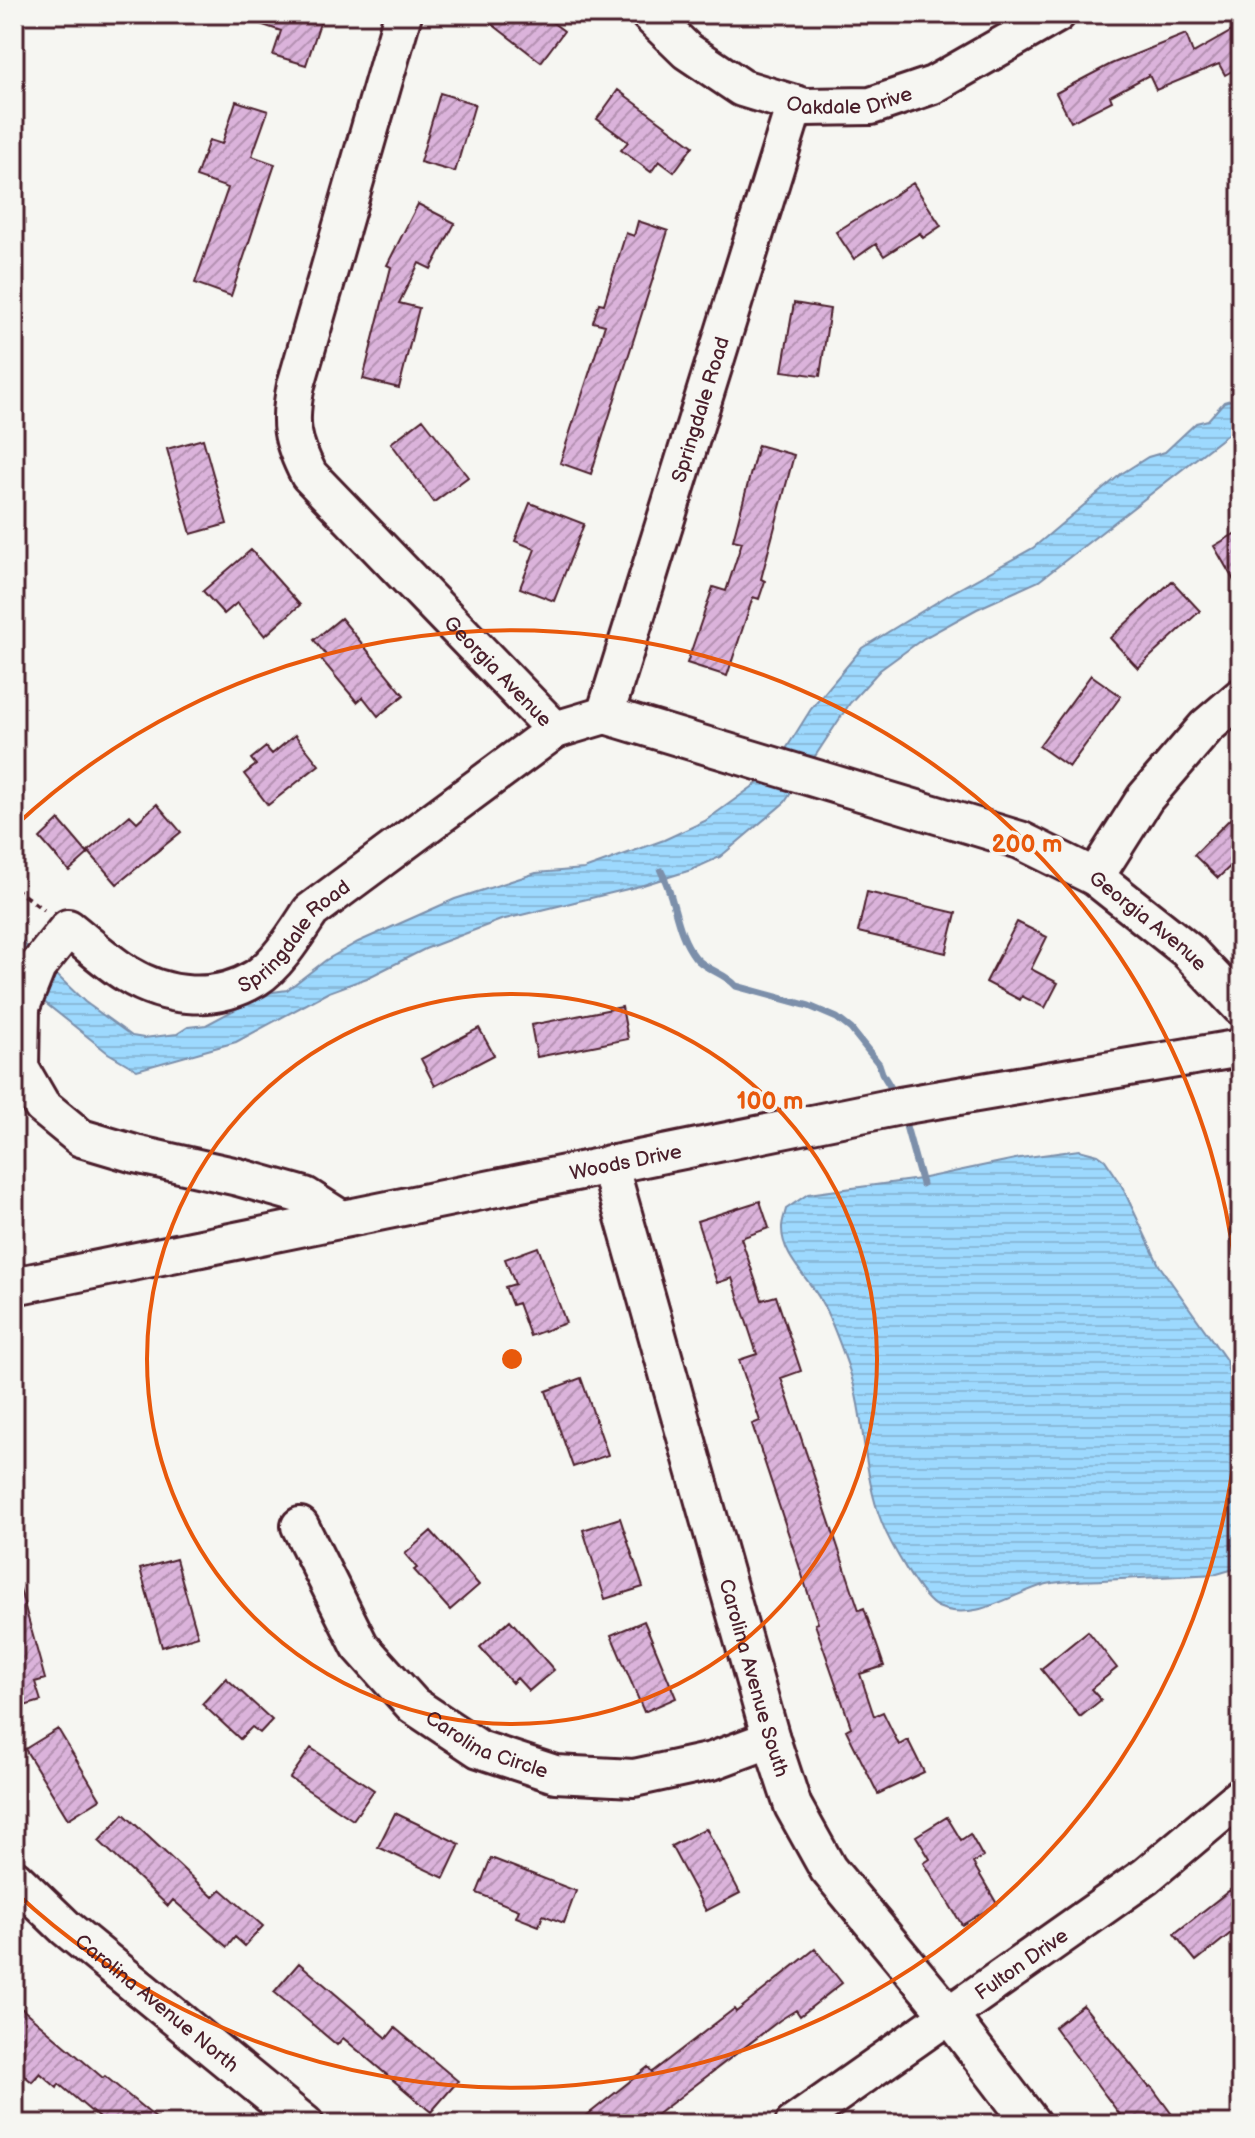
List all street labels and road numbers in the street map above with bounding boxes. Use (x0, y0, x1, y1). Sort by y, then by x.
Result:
street label: Oakdale Drive (783, 82, 916, 120)
street label: Springdale Road (667, 334, 735, 486)
street label: Georgia Avenue (438, 611, 557, 732)
street label: Georgia Avenue (1084, 866, 1212, 976)
street label: Springdale Road (235, 875, 355, 998)
street label: Woods Drive (568, 1140, 684, 1186)
street label: Carolina Avenue South (714, 1576, 794, 1780)
street label: Carolina Circle (421, 1706, 551, 1784)
street label: Fulton Drive (971, 1924, 1073, 2006)
street label: Carolina Avenue North (70, 1929, 243, 2078)

